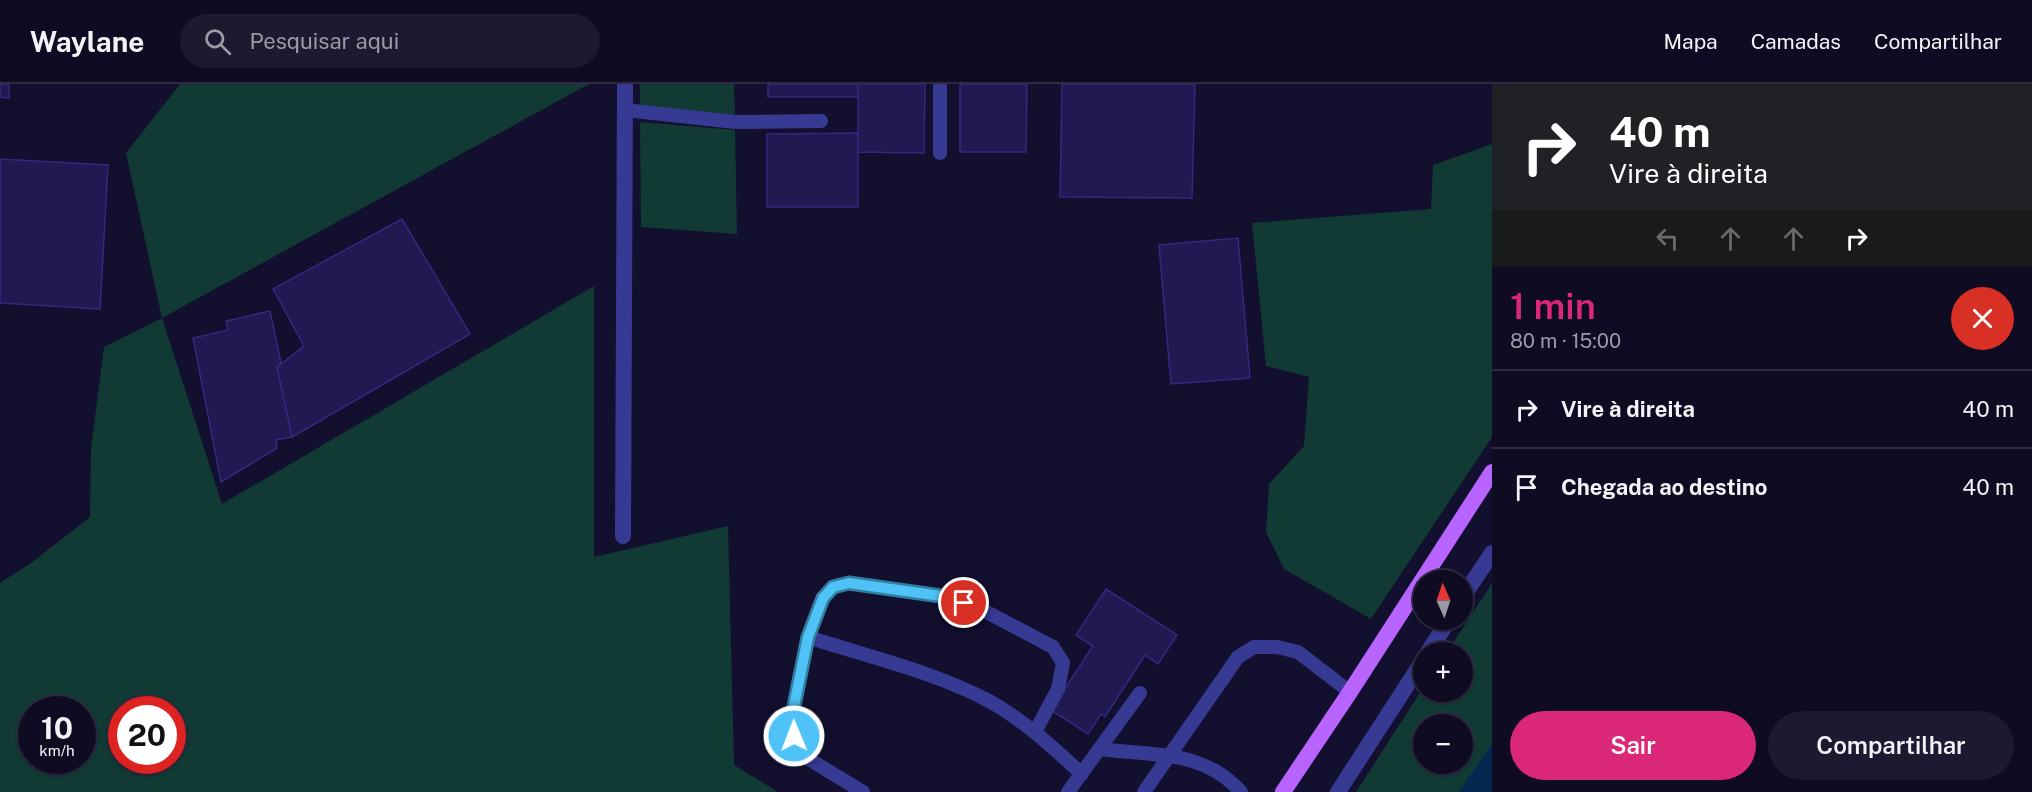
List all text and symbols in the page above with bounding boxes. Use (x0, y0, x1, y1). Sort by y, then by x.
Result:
search box (180, 14, 600, 68)
text: Waylane (30, 25, 144, 58)
icon: search (201, 25, 234, 58)
text: Pesquisar aqui (249, 28, 399, 54)
text: Mapa (1664, 29, 1718, 54)
text: Camadas (1751, 29, 1841, 54)
text: Compartilhar (1874, 29, 2002, 54)
text: 40 m (1609, 107, 1711, 156)
icon: right (1510, 108, 1588, 186)
text: Vire à direita (1609, 157, 1768, 189)
icon: left (1651, 222, 1684, 255)
icon: ahead (1714, 222, 1747, 255)
icon: ahead (1777, 222, 1810, 255)
icon: right (1840, 222, 1873, 255)
text: 1 min (1510, 285, 1596, 327)
button: close (1951, 287, 2014, 350)
text: 80 m · 15:00 (1510, 329, 1621, 353)
icon: right (1510, 393, 1543, 426)
text: Vire à direita (1561, 396, 1695, 422)
text: 40 m (1962, 396, 2014, 422)
icon: arrive (1510, 471, 1543, 504)
text: Chegada ao destino (1561, 474, 1767, 500)
text: 40 m (1962, 474, 2014, 500)
north arrow (1413, 570, 1473, 630)
map controls (1413, 570, 1473, 774)
pin (938, 577, 989, 628)
icon: arrive (947, 586, 980, 619)
button: + (1413, 642, 1473, 702)
speed limit sign: 20 (108, 696, 186, 774)
position arrow (762, 704, 826, 768)
text: 10 (41, 710, 73, 746)
button: Sair (1510, 711, 1756, 780)
button: Compartilhar (1768, 711, 2014, 780)
button: − (1413, 714, 1473, 774)
text: km/h (39, 742, 75, 759)

